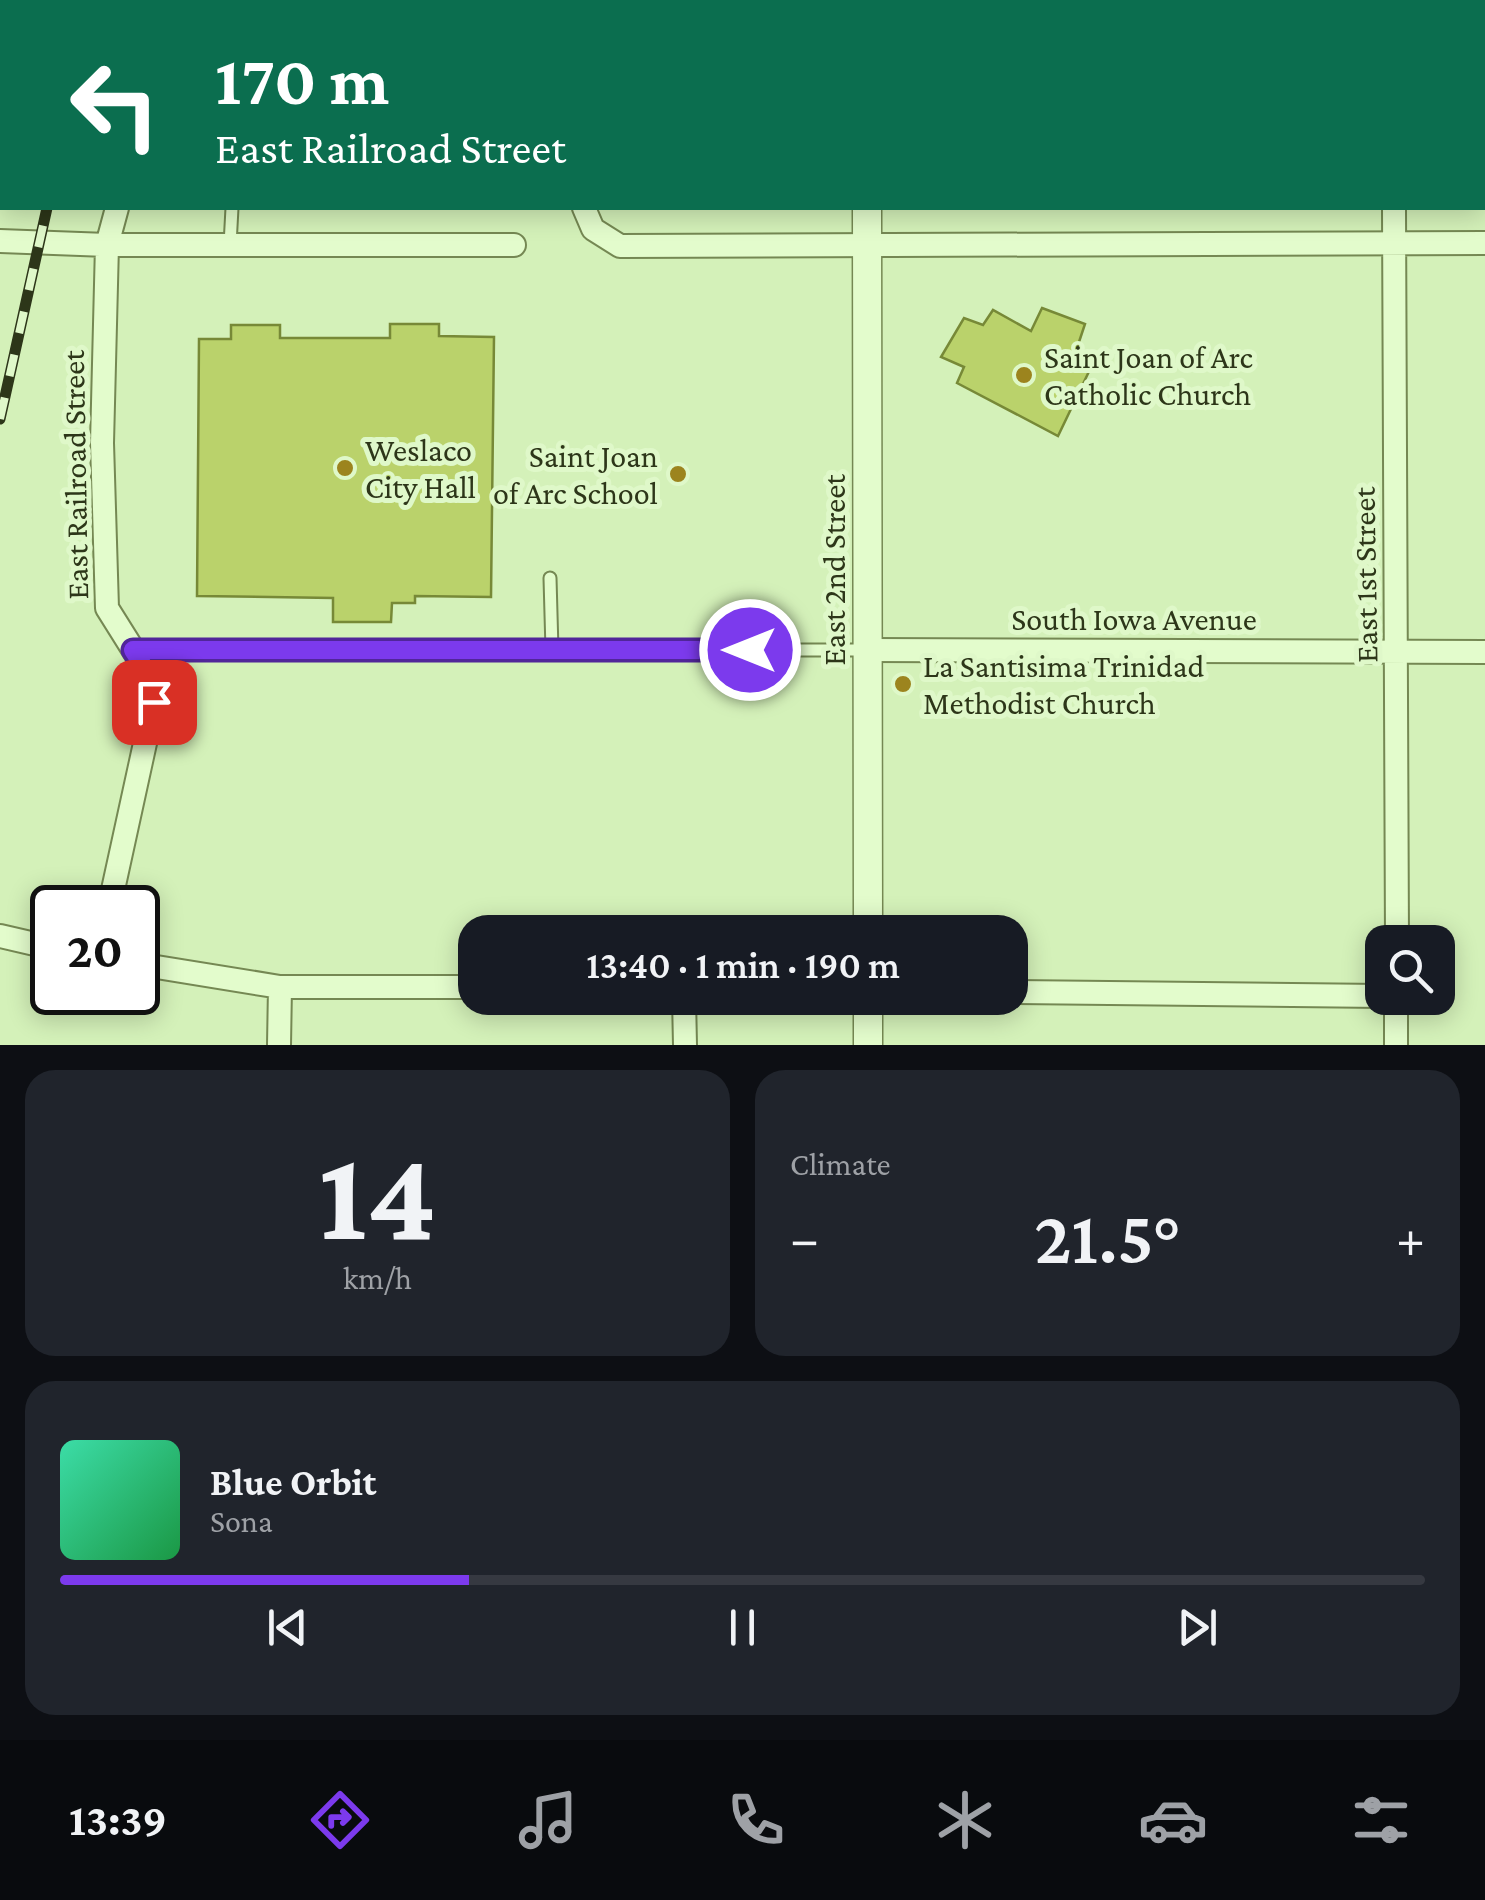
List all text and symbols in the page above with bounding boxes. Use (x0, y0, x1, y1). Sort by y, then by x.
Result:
icon: left (50, 40, 180, 170)
text: 170 m (215, 41, 389, 119)
text: East Railroad Street (215, 123, 566, 173)
place label: Saint Joan of Arc Catholic Church (1044, 339, 1254, 412)
street label: East Railroad Street (55, 349, 95, 600)
marker: Saint Joan of Arc Catholic Church (1013, 364, 1035, 386)
place label: Weslaco City Hall (365, 432, 476, 505)
place label: Saint Joan of Arc School (493, 438, 658, 511)
marker: Weslaco City Hall (334, 457, 356, 479)
marker: Saint Joan of Arc School (667, 463, 689, 485)
street label: East 2nd Street (816, 474, 852, 666)
street label: East 1st Street (1345, 486, 1385, 663)
position arrow (698, 598, 802, 702)
street label: South Iowa Avenue (1011, 601, 1257, 637)
place label: La Santisima Trinidad Methodist Church (923, 648, 1205, 721)
pin (112, 660, 197, 745)
marker: La Santisima Trinidad Methodist Church (892, 673, 914, 695)
icon: arrive (127, 675, 182, 730)
speed limit sign: 20 (30, 885, 160, 1015)
map controls (1365, 925, 1455, 1015)
button: search (1365, 925, 1455, 1015)
text: 13:40 · 1 min · 190 m (586, 944, 900, 986)
text: 14 (318, 1122, 437, 1267)
text: Climate (790, 1146, 891, 1182)
text: 21.5° (1034, 1196, 1181, 1279)
text: − (790, 1208, 819, 1269)
text: + (1396, 1208, 1425, 1269)
text: km/h (343, 1260, 412, 1296)
text: Blue Orbit (210, 1461, 377, 1503)
text: Sona (210, 1503, 273, 1539)
icon: previous (260, 1600, 315, 1655)
icon: pause (715, 1600, 770, 1655)
icon: next (1170, 1600, 1225, 1655)
icon: directions (305, 1785, 375, 1855)
icon: music (513, 1785, 583, 1855)
icon: phone (721, 1785, 791, 1855)
icon: climate (930, 1785, 1000, 1855)
icon: car (1138, 1785, 1208, 1855)
icon: filters (1346, 1785, 1416, 1855)
text: 13:39 (69, 1795, 167, 1845)

